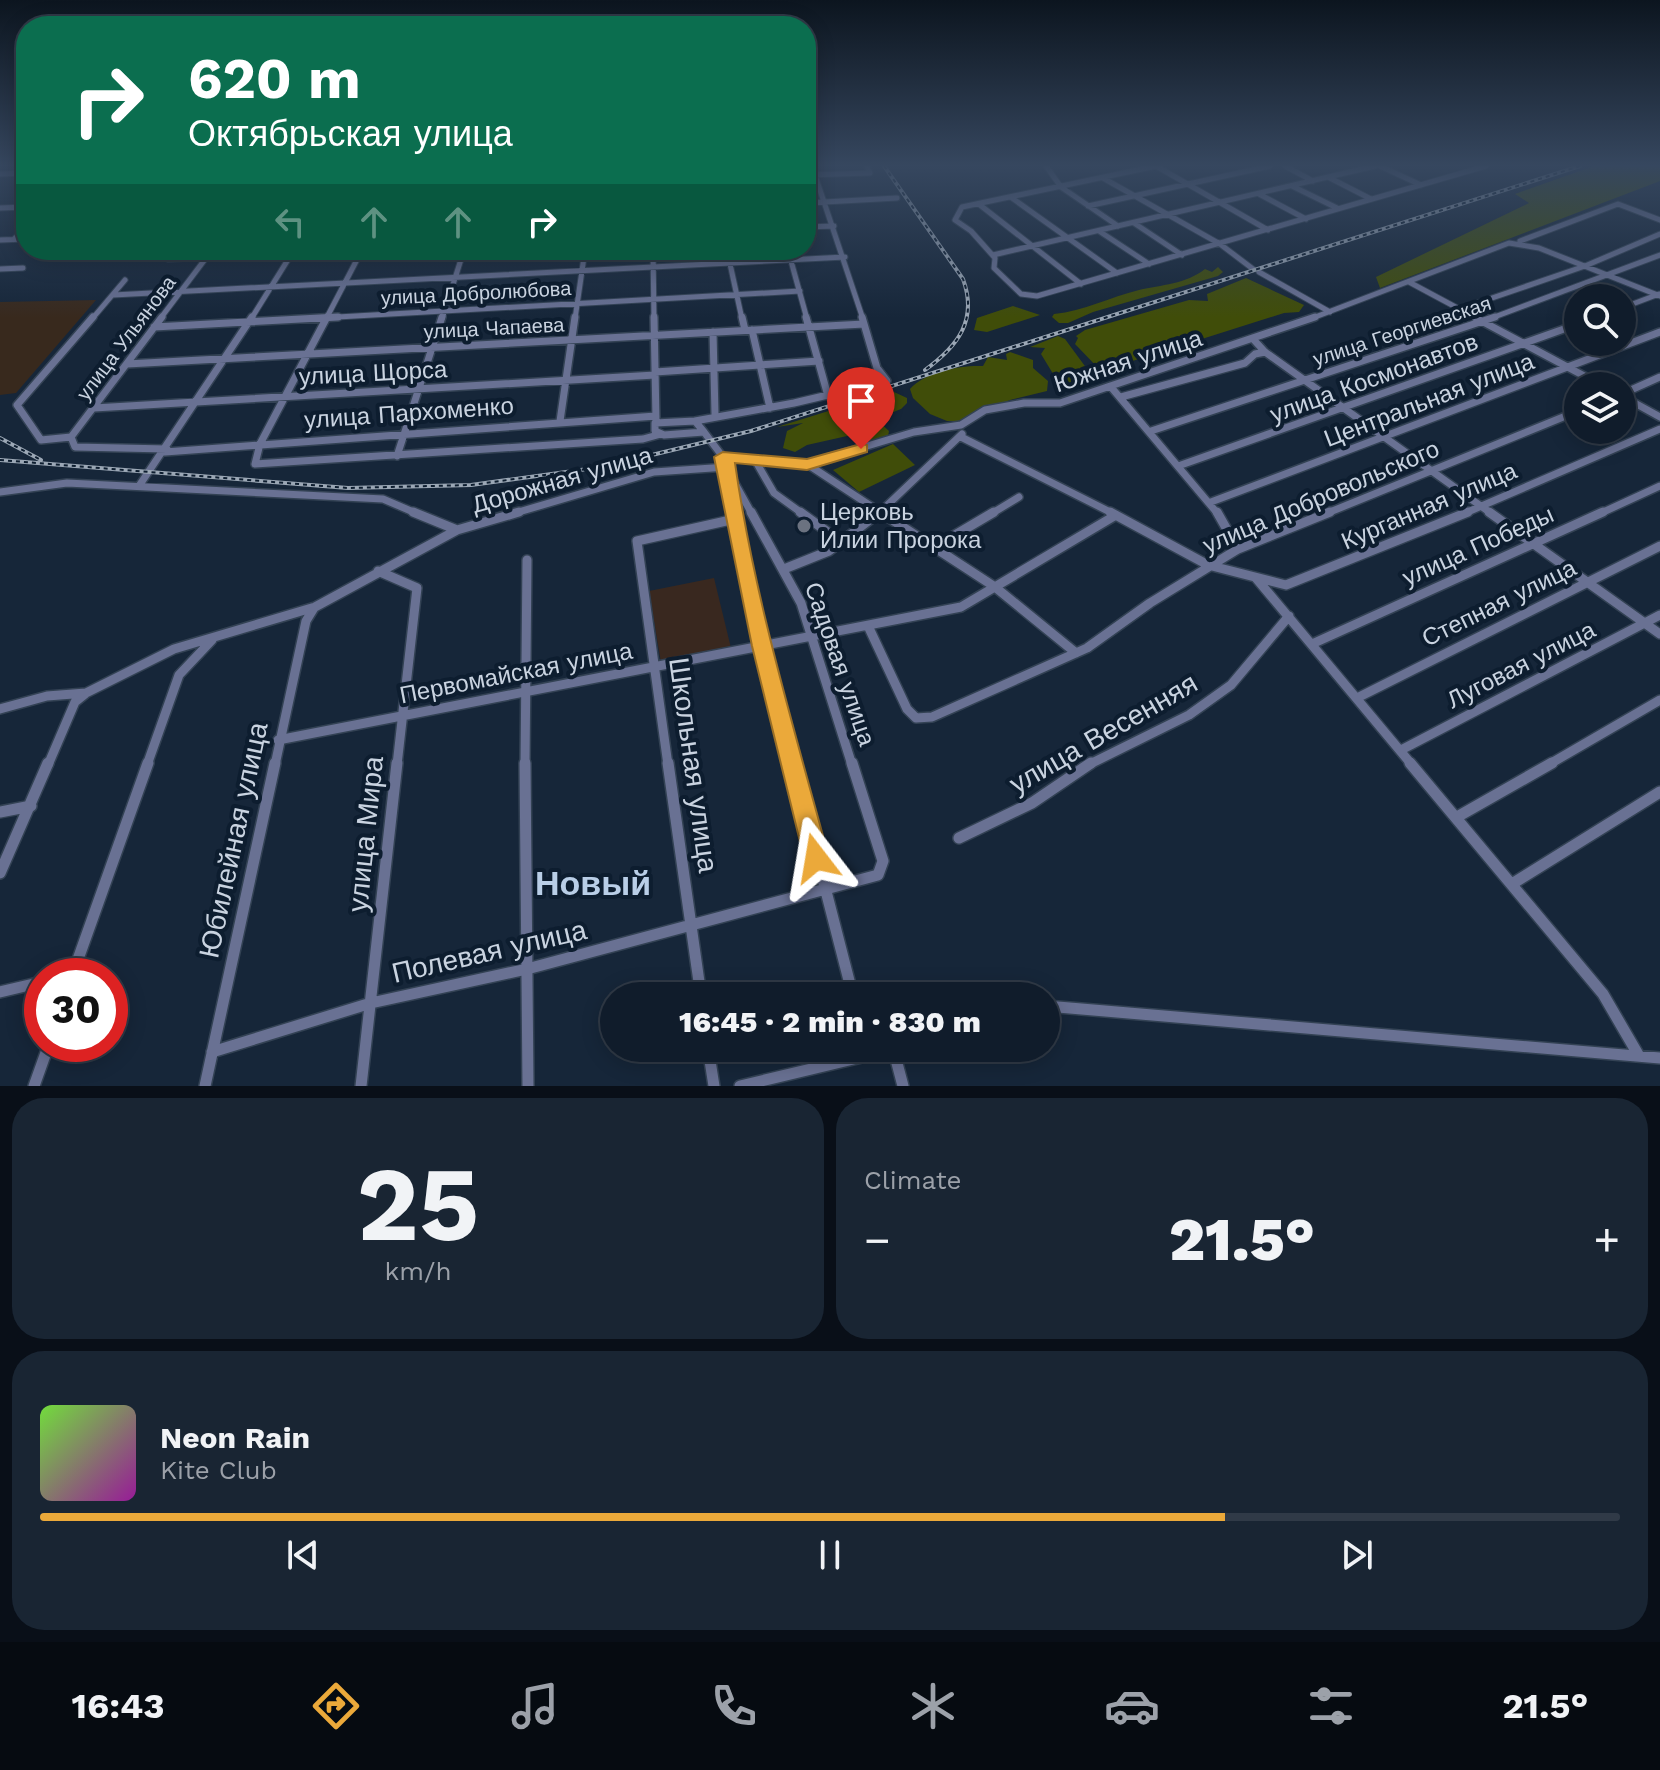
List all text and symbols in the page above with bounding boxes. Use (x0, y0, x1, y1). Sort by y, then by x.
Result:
text: 620 m (188, 46, 361, 112)
icon: right (56, 48, 160, 152)
text: Октябрьская улица (188, 113, 513, 155)
icon: left (268, 200, 312, 244)
icon: ahead (352, 200, 396, 244)
icon: ahead (436, 200, 480, 244)
icon: right (520, 200, 564, 244)
street label: улица Ульянова (71, 270, 181, 405)
street label: улица Добролюбова (380, 276, 573, 310)
map controls (1564, 284, 1636, 444)
button: search (1564, 284, 1636, 356)
street label: улица Георгиевская (1310, 291, 1494, 371)
street label: улица Чапаева (423, 312, 566, 344)
street label: Южная улица (1050, 324, 1206, 398)
street label: улица Космонавтов (1266, 327, 1482, 429)
street label: Центральная улица (1320, 347, 1538, 453)
street label: улица Щорса (298, 355, 449, 391)
pin (827, 367, 895, 449)
button: layers (1564, 372, 1636, 444)
icon: arrive (839, 379, 883, 423)
street label: улица Пархоменко (303, 392, 515, 434)
street label: улица Добровольского (1199, 434, 1443, 560)
street label: Дорожная улица (469, 441, 656, 519)
street label: Курганная улица (1337, 456, 1521, 556)
place label: Церковь Илии Пророка (820, 498, 982, 554)
street label: улица Победы (1398, 500, 1558, 592)
marker: Церковь Илии Пророка (795, 517, 813, 535)
street label: Степная улица (1417, 553, 1581, 652)
street label: Садовая улица (799, 578, 881, 750)
street label: Луговая улица (1442, 615, 1600, 714)
street label: Первомайская улица (397, 637, 635, 709)
street label: Школьная улица (662, 655, 725, 875)
street label: улица Весенняя (1003, 666, 1203, 801)
street label: Юбилейная улица (192, 719, 275, 961)
street label: улица Мира (341, 754, 390, 914)
position arrow (774, 816, 858, 900)
district label: Новый (535, 863, 651, 903)
street label: Полевая улица (389, 913, 590, 990)
speed limit sign: 30 (24, 958, 128, 1062)
text: 16:45 · 2 min · 830 m (679, 1004, 981, 1039)
text: 25 (357, 1143, 479, 1265)
text: Climate (864, 1165, 962, 1195)
text: 21.5° (1169, 1204, 1315, 1275)
text: − (864, 1214, 891, 1266)
text: + (1593, 1214, 1620, 1266)
text: km/h (385, 1256, 451, 1286)
text: Neon Rain (160, 1420, 310, 1455)
text: Kite Club (160, 1455, 277, 1485)
icon: previous (281, 1533, 325, 1577)
icon: pause (808, 1533, 852, 1577)
icon: next (1335, 1533, 1379, 1577)
icon: directions (308, 1678, 364, 1734)
icon: music (507, 1678, 563, 1734)
icon: phone (706, 1678, 762, 1734)
icon: climate (905, 1678, 961, 1734)
icon: car (1104, 1678, 1160, 1734)
icon: filters (1303, 1678, 1359, 1734)
text: 16:43 (72, 1685, 165, 1727)
text: 21.5° (1502, 1685, 1588, 1727)

